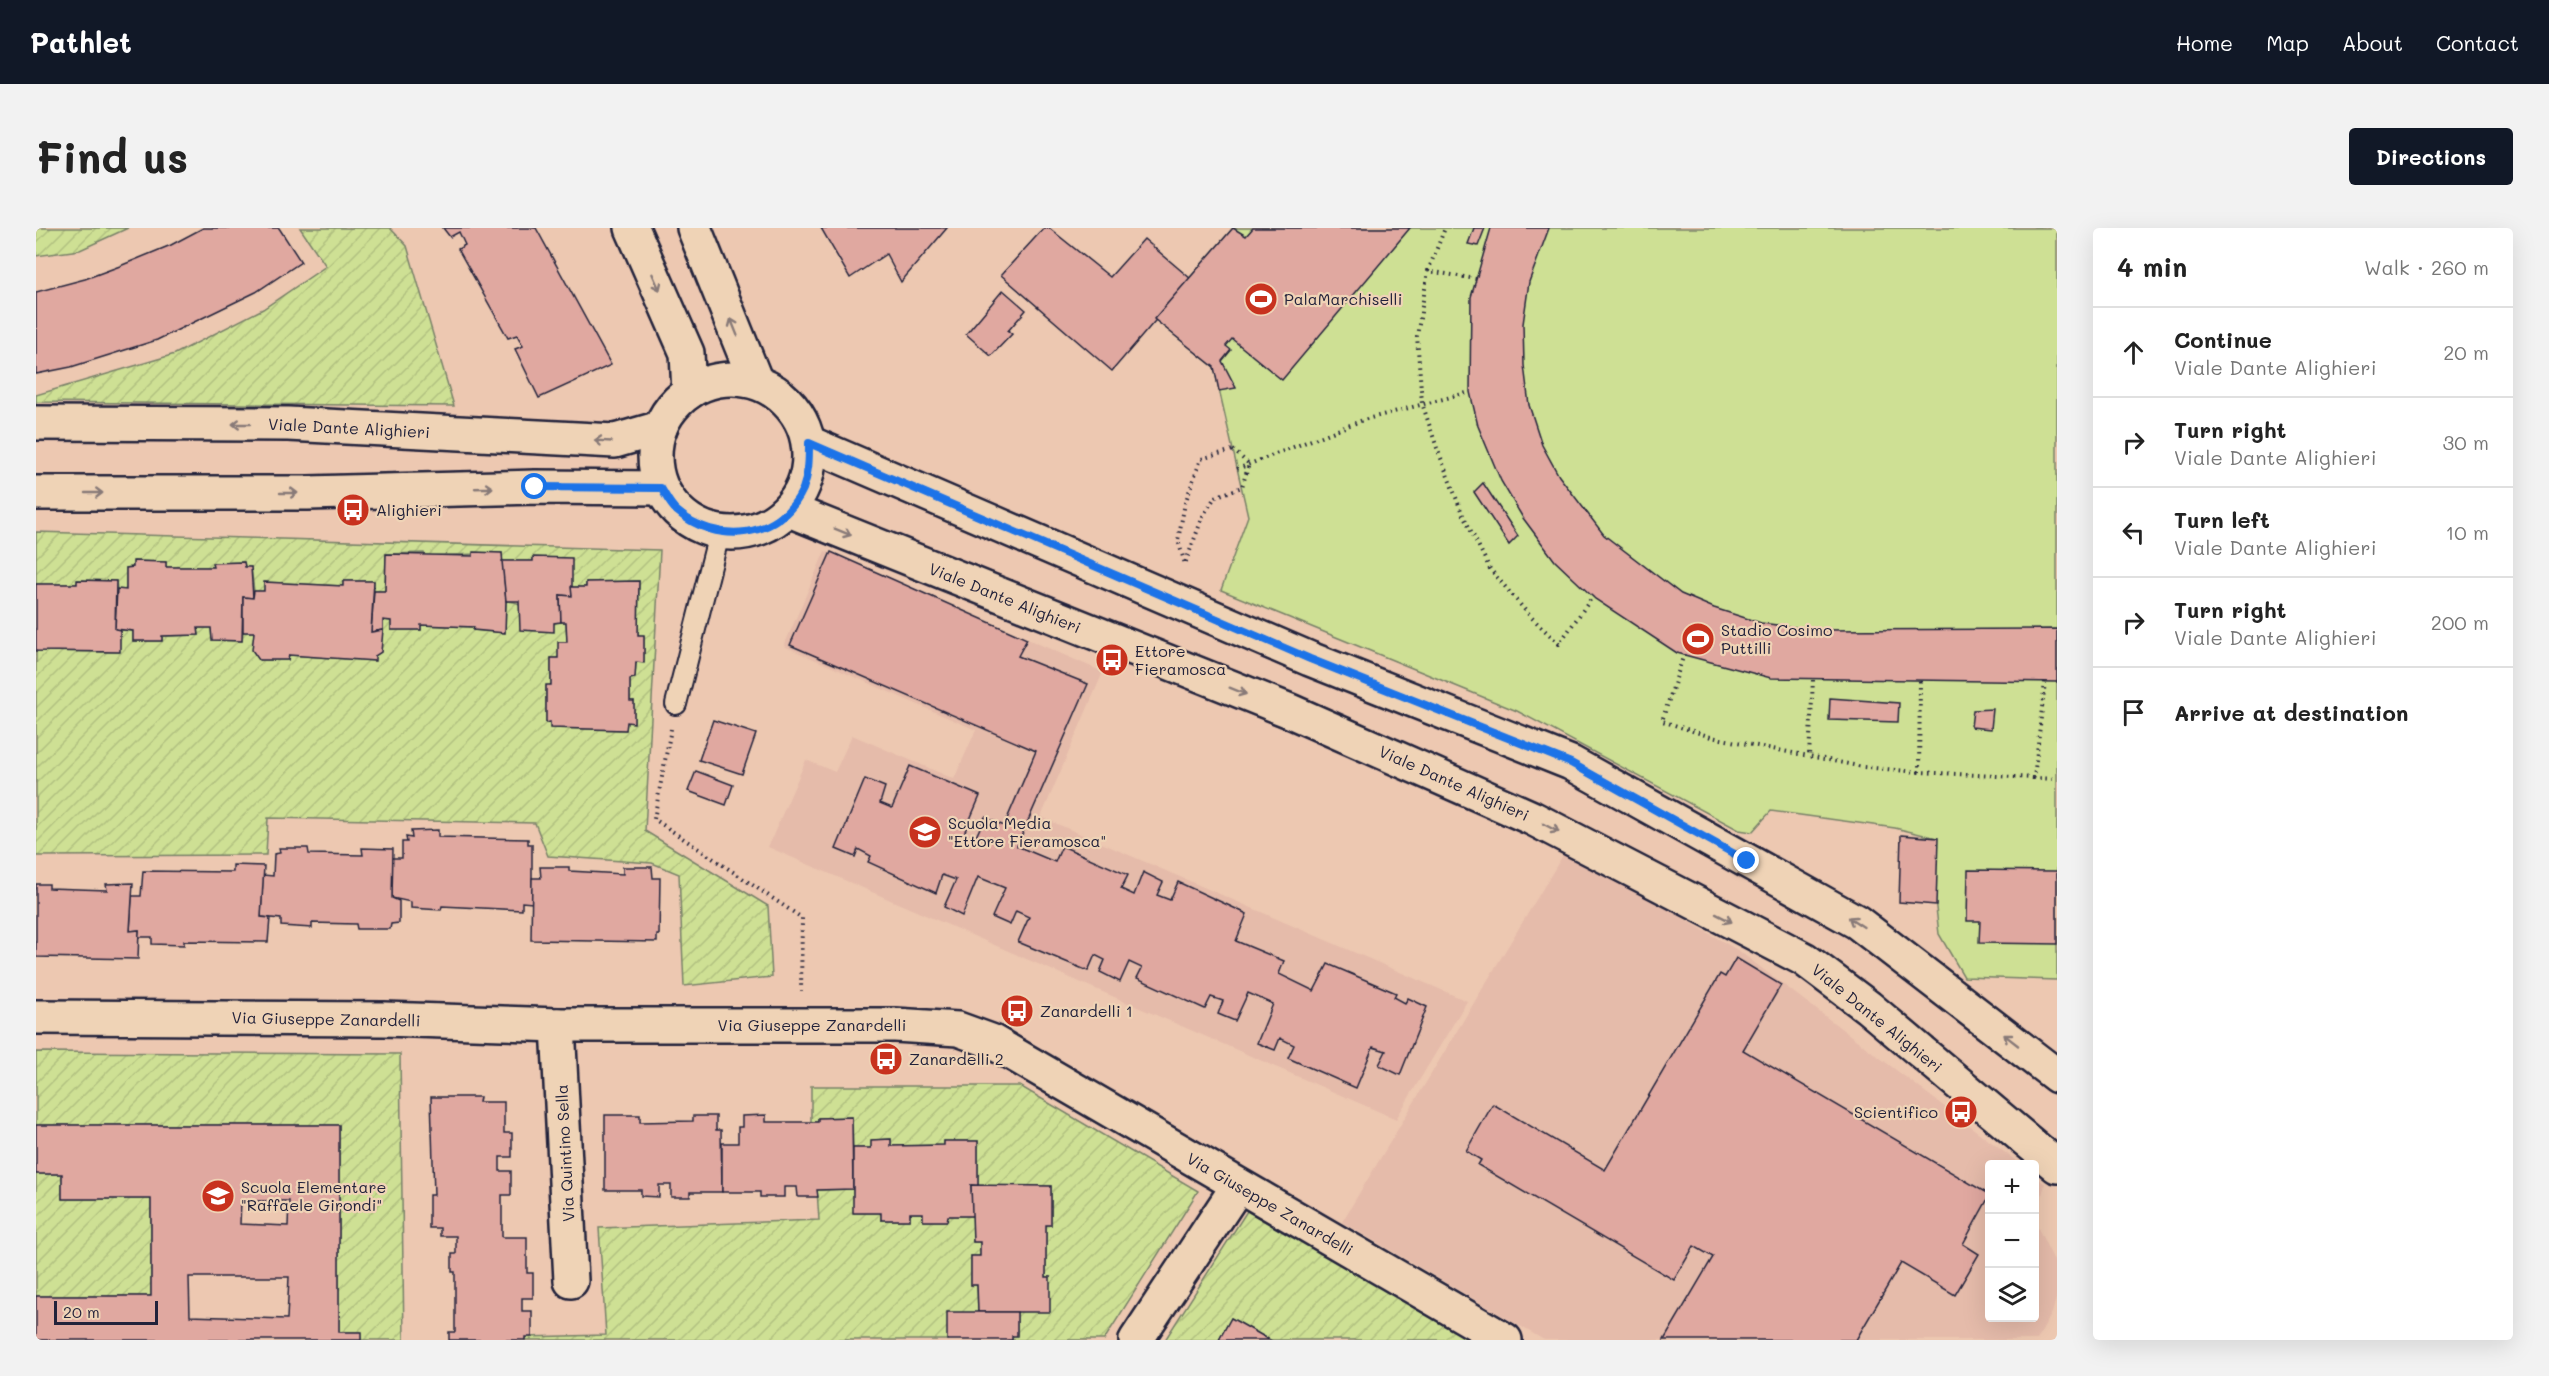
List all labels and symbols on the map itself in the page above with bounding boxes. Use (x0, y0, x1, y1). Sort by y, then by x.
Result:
one-way arrow (650, 272, 662, 290)
sports icon: PalaMarchiselli (1243, 281, 1279, 317)
place label: PalaMarchiselli (1284, 288, 1402, 309)
one-way arrow (728, 319, 739, 337)
street label: Viale Dante Alighieri (268, 413, 431, 442)
one-way arrow (231, 418, 251, 430)
one-way arrow (594, 435, 614, 446)
route start (521, 473, 547, 499)
one-way arrow (474, 483, 494, 494)
one-way arrow (84, 487, 104, 499)
one-way arrow (279, 487, 299, 499)
bus stop icon: Alighieri (335, 492, 371, 528)
place label: Alighieri (376, 499, 442, 520)
one-way arrow (833, 527, 852, 538)
street label: Viale Dante Alighieri (926, 557, 1084, 638)
place label: Stadio Cosimo Puttilli (1721, 619, 1833, 658)
sports icon: Stadio Cosimo Puttilli (1680, 621, 1716, 657)
place label: Ettore Fieramosca (1135, 640, 1226, 679)
bus stop icon: Ettore Fieramosca (1094, 642, 1130, 678)
one-way arrow (1229, 686, 1247, 697)
street label: Viale Dante Alighieri (1376, 740, 1533, 825)
place label: Scuola Media "Ettore Fieramosca" (948, 812, 1106, 851)
school or university icon: Scuola Media "Ettore Fieramosca" (907, 814, 943, 850)
one-way arrow (1542, 823, 1560, 834)
route end (1733, 847, 1759, 873)
one-way arrow (1715, 913, 1733, 925)
one-way arrow (1848, 916, 1864, 928)
street label: Viale Dante Alighieri (1808, 958, 1947, 1077)
bus stop icon: Zanardelli 1 (999, 993, 1035, 1029)
place label: Zanardelli 1 (1040, 1000, 1133, 1021)
street label: Via Giuseppe Zanardelli (231, 1006, 421, 1031)
street label: Via Giuseppe Zanardelli (718, 1014, 906, 1035)
one-way arrow (2003, 1034, 2019, 1046)
bus stop icon: Zanardelli 2 (868, 1041, 904, 1077)
place label: Zanardelli 2 (909, 1048, 1004, 1069)
street label: Via Quintino Sella (550, 1084, 579, 1222)
bus stop icon: Scientifico (1943, 1094, 1979, 1130)
place label: Scientifico (1854, 1101, 1938, 1122)
street label: Via Giuseppe Zanardelli (1183, 1147, 1357, 1260)
place label: Scuola Elementare "Raffaele Girondi" (241, 1176, 386, 1215)
school or university icon: Scuola Elementare "Raffaele Girondi" (200, 1178, 236, 1214)
scale bar (54, 1298, 158, 1326)

